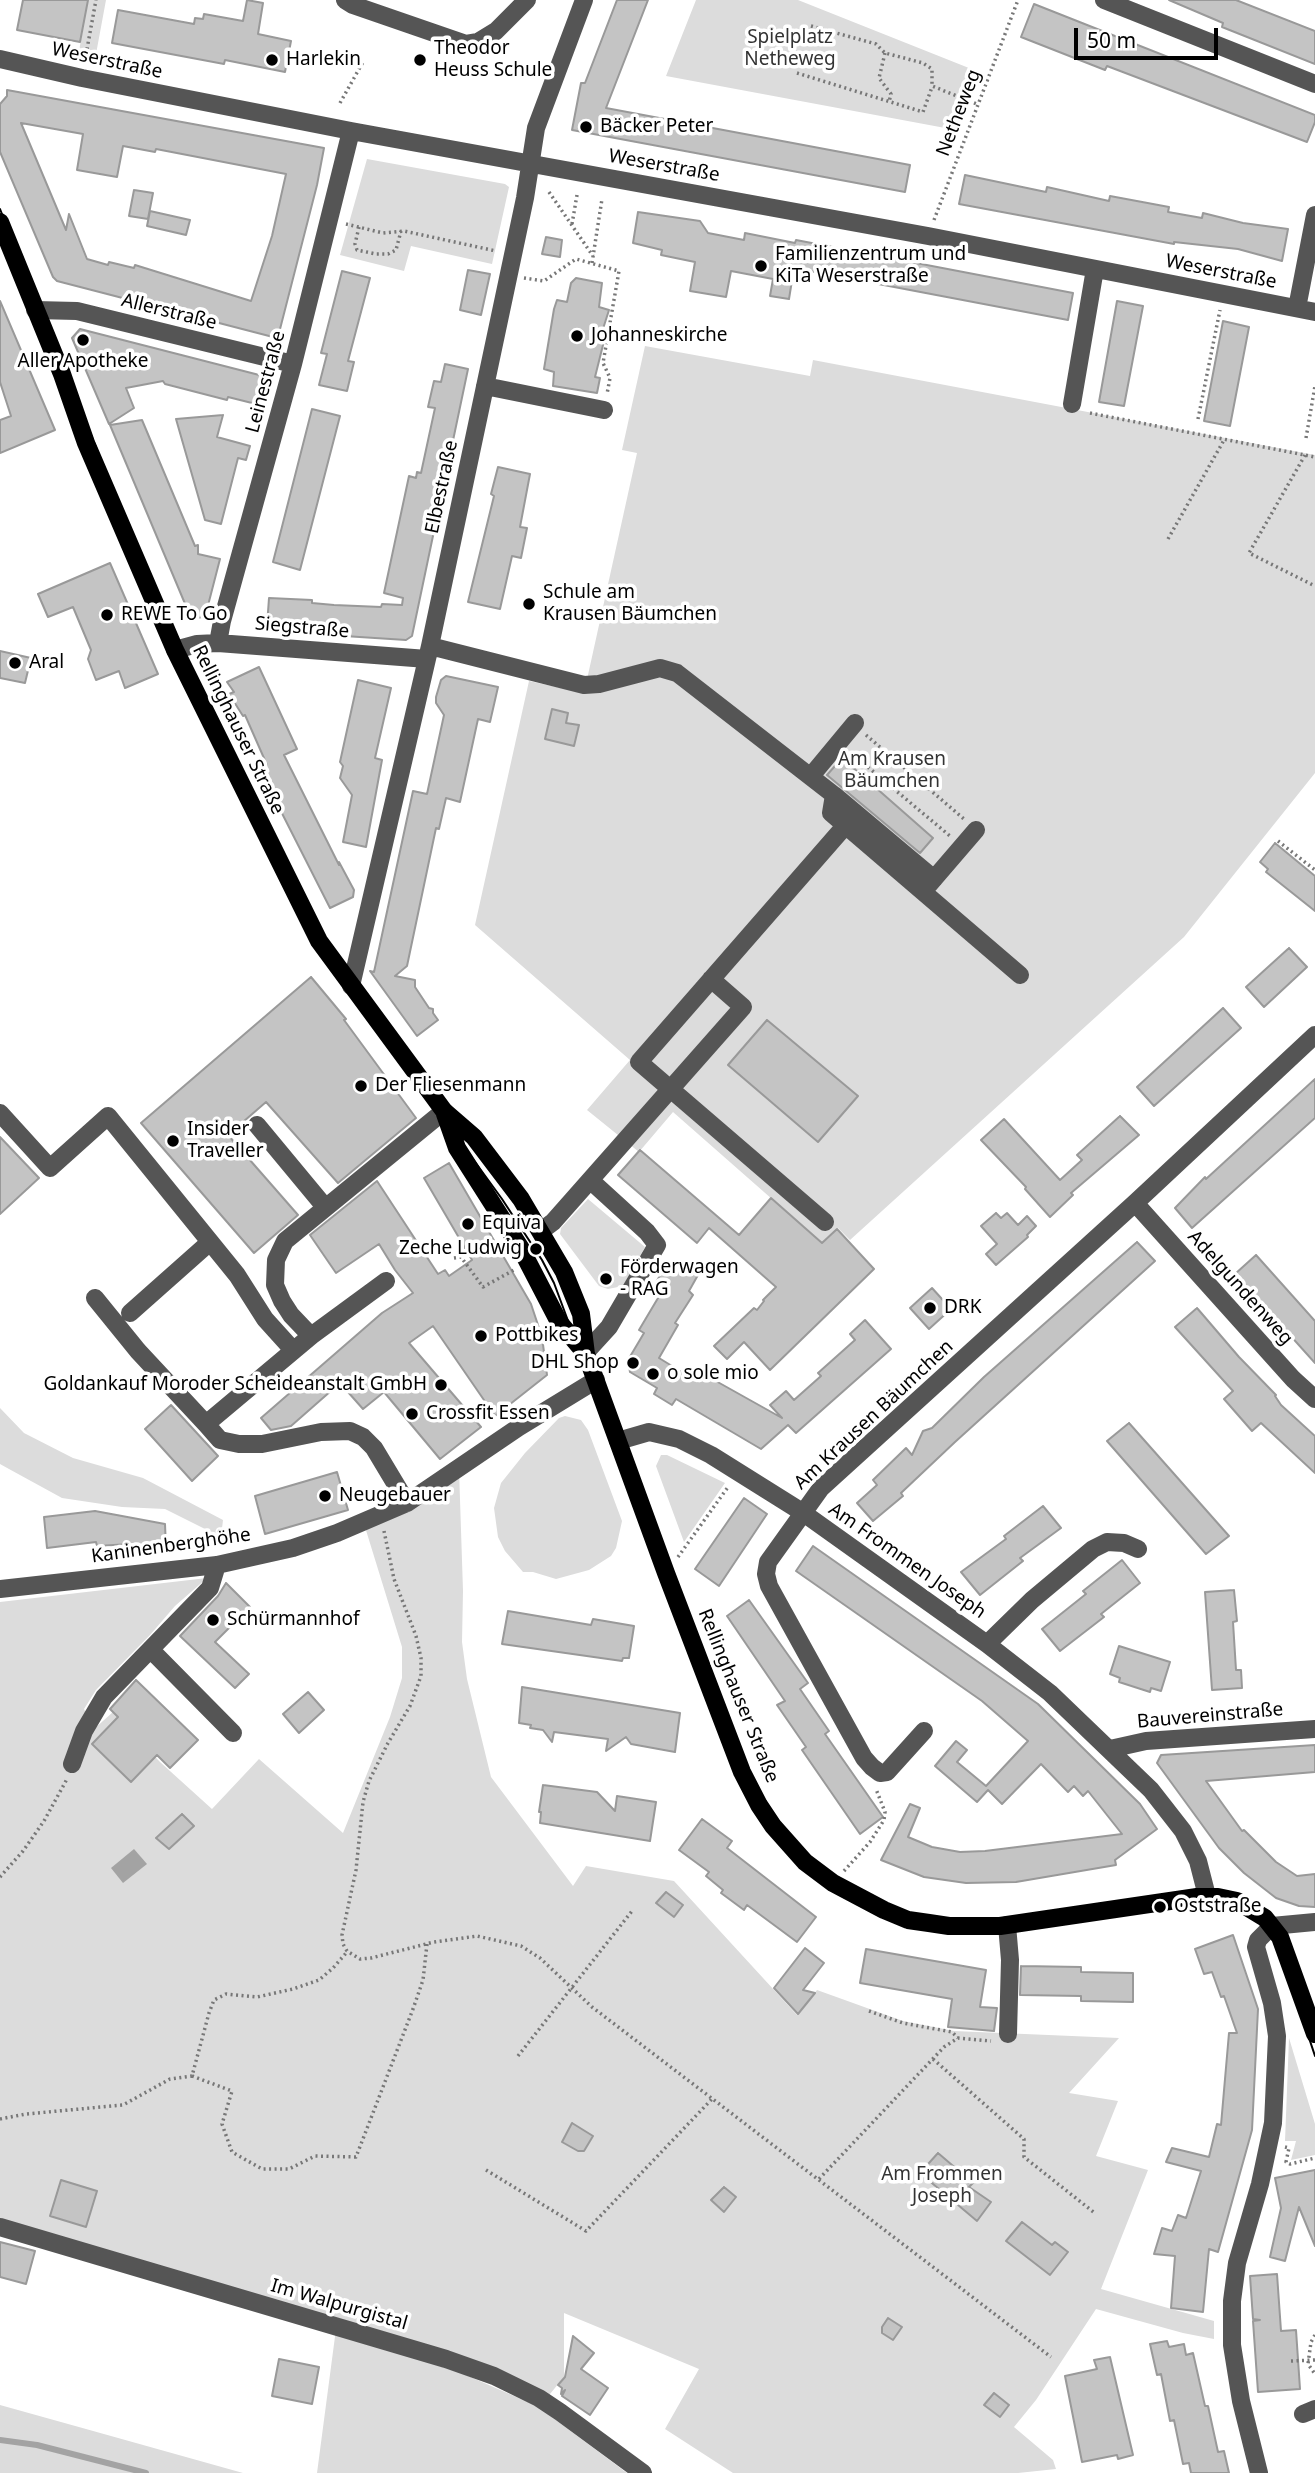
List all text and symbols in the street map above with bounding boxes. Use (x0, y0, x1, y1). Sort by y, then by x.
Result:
scale bar (1077, 14, 1220, 58)
text: 50 m (1087, 26, 1136, 54)
park label: Spielplatz Netheweg (744, 27, 836, 71)
street label: Weserstraße (50, 38, 164, 84)
place label: Theodor Heuss Schule (434, 38, 552, 82)
place label: Harlekin (286, 49, 361, 71)
marker: Harlekin (264, 52, 280, 68)
marker: Theodor Heuss Schule (412, 52, 428, 68)
street label: Netheweg (932, 66, 986, 160)
place label: Bäcker Peter (600, 116, 713, 138)
marker: Bäcker Peter (578, 119, 594, 135)
street label: Weserstraße (607, 145, 721, 187)
place label: Familienzentrum und KiTa Weserstraße (775, 244, 966, 288)
street label: Weserstraße (1164, 250, 1278, 294)
marker: Familienzentrum und KiTa Weserstraße (753, 258, 769, 274)
street label: Allerstraße (119, 289, 219, 335)
place label: Johanneskirche (591, 325, 727, 347)
street label: Leinestraße (241, 328, 291, 436)
marker: Johanneskirche (569, 328, 585, 344)
marker: Aller Apotheke (75, 332, 91, 348)
place label: Aller Apotheke (18, 351, 148, 373)
street label: Elbestraße (421, 438, 463, 536)
place label: Schule am Krausen Bäumchen (543, 582, 717, 626)
marker: Schule am Krausen Bäumchen (521, 596, 537, 612)
place label: REWE To Go (121, 604, 228, 626)
marker: REWE To Go (99, 607, 115, 623)
street label: Siegstraße (254, 613, 350, 643)
street label: Rellinghauser Straße (187, 642, 289, 818)
place label: Aral (29, 652, 64, 674)
marker: Aral (7, 655, 23, 671)
park label: Am Krausen Bäumchen (838, 749, 946, 793)
place label: Der Fliesenmann (375, 1075, 526, 1097)
marker: Der Fliesenmann (353, 1078, 369, 1094)
place label: Insider Traveller (187, 1119, 263, 1163)
marker: Insider Traveller (165, 1133, 181, 1149)
place label: Equiva (482, 1213, 541, 1235)
marker: Equiva (460, 1216, 476, 1232)
street label: Adelgundenweg (1183, 1226, 1297, 1350)
place label: Zeche Ludwig (399, 1238, 522, 1260)
marker: Zeche Ludwig (528, 1241, 544, 1257)
place label: Förderwagen - RAG (620, 1257, 739, 1301)
marker: Förderwagen - RAG (598, 1271, 614, 1287)
place label: DRK (944, 1297, 981, 1319)
marker: DRK (922, 1300, 938, 1316)
place label: Pottbikes (495, 1325, 578, 1347)
marker: Pottbikes (473, 1328, 489, 1344)
street label: Am Krausen Bäumchen (790, 1335, 958, 1495)
place label: DHL Shop (531, 1352, 619, 1374)
marker: DHL Shop (625, 1355, 641, 1371)
place label: o sole mio (667, 1363, 759, 1385)
marker: o sole mio (645, 1366, 661, 1382)
place label: Goldankauf Moroder Scheideanstalt GmbH (43, 1374, 427, 1396)
marker: Goldankauf Moroder Scheideanstalt GmbH (433, 1377, 449, 1393)
place label: Crossfit Essen (426, 1403, 550, 1425)
marker: Crossfit Essen (404, 1406, 420, 1422)
place label: Neugebauer (339, 1485, 451, 1507)
marker: Neugebauer (317, 1488, 333, 1504)
street label: Am Frommen Joseph (824, 1498, 990, 1624)
street label: Kaninenberghöhe (90, 1524, 252, 1568)
street label: Rellinghauser Straße (693, 1606, 783, 1786)
place label: Schürmannhof (227, 1609, 360, 1631)
marker: Schürmannhof (205, 1612, 221, 1628)
street label: Bauvereinstraße (1136, 1698, 1284, 1734)
place label: Oststraße (1174, 1896, 1262, 1918)
marker: Oststraße (1152, 1899, 1168, 1915)
park label: Am Frommen Joseph (881, 2164, 1003, 2208)
street label: Im Walpurgistal (268, 2275, 410, 2335)

